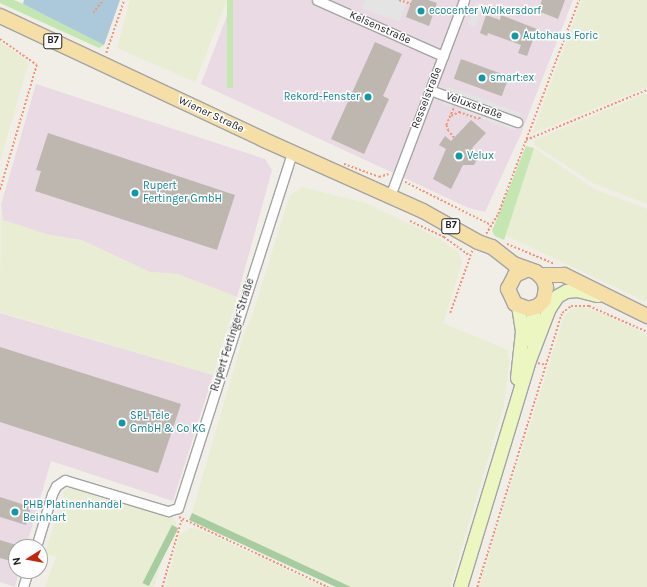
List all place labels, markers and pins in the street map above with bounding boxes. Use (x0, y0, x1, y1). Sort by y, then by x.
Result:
place label: ecocenter Wolkersdorf (429, 4, 541, 18)
marker: ecocenter Wolkersdorf (416, 6, 426, 16)
place label: Autohaus Foric (523, 29, 598, 43)
marker: Autohaus Foric (510, 31, 520, 41)
place label: smart:ex (490, 71, 534, 85)
marker: smart:ex (477, 73, 487, 83)
place label: Rekord-Fenster (284, 90, 360, 104)
marker: Rekord-Fenster (363, 92, 373, 102)
place label: Velux (467, 149, 494, 163)
marker: Velux (454, 151, 464, 161)
place label: Rupert Fertinger GmbH (143, 180, 222, 206)
marker: Rupert Fertinger GmbH (130, 188, 140, 198)
place label: SPL Tele GmbH & Co KG (130, 410, 206, 436)
marker: SPL Tele GmbH & Co KG (117, 418, 127, 428)
place label: PHB Platinenhandel Beinhart (23, 499, 122, 525)
marker: PHB Platinenhandel Beinhart (10, 507, 20, 517)

